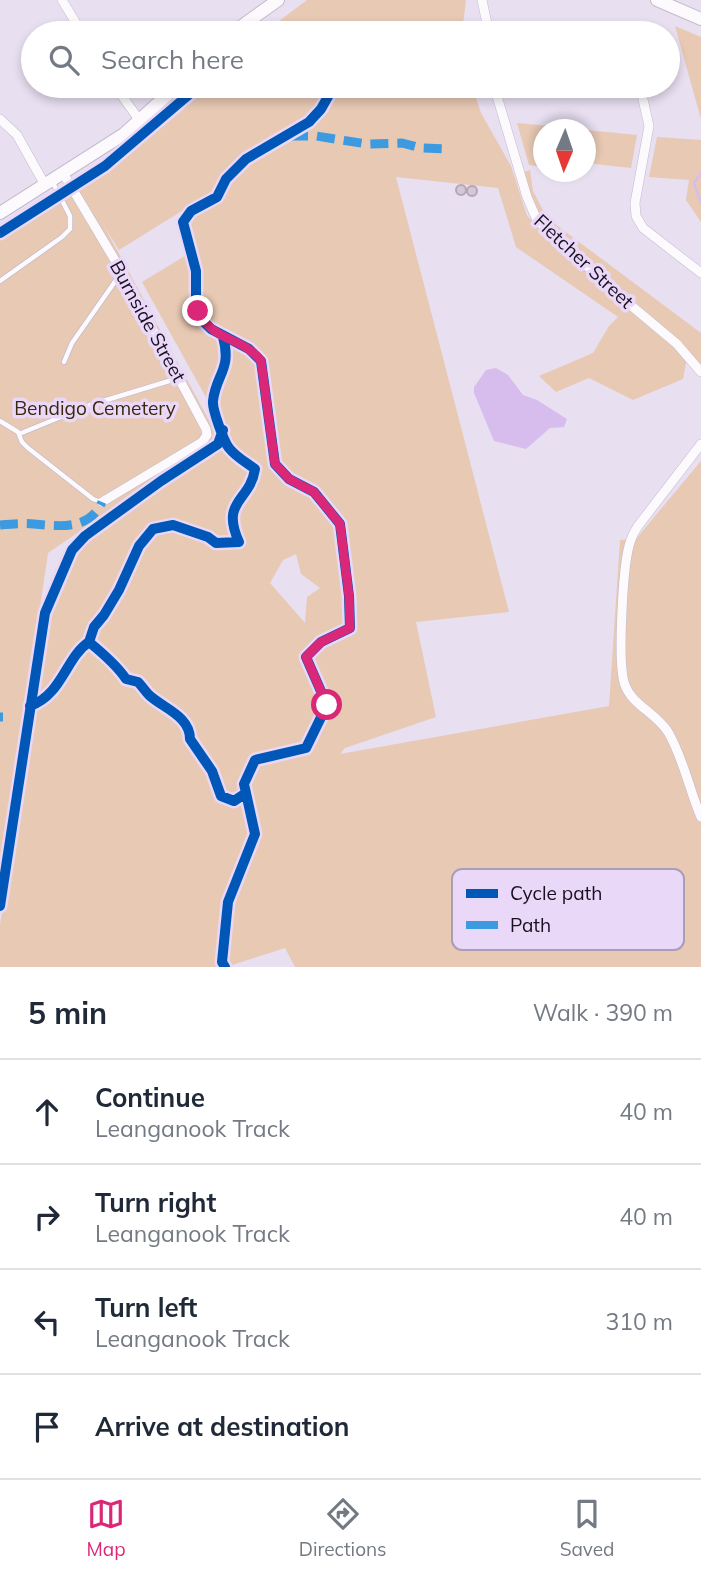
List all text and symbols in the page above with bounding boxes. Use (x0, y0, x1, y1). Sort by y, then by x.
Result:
search box (21, 21, 680, 98)
icon: search (45, 41, 83, 79)
text: Search here (101, 43, 244, 76)
north arrow (533, 119, 596, 182)
street label: Fletcher Street (529, 209, 639, 313)
street label: Burnside Street (105, 256, 191, 386)
route end (182, 295, 213, 326)
park label: Bendigo Cemetery (14, 396, 176, 420)
route start (311, 689, 342, 720)
legend (452, 869, 684, 950)
text: Cycle path (510, 881, 602, 905)
text: Path (510, 913, 551, 937)
text: 5 min (28, 994, 107, 1032)
text: Walk · 390 m (533, 998, 673, 1027)
text: Continue (95, 1081, 205, 1114)
icon: ahead (28, 1093, 66, 1131)
text: 40 m (619, 1097, 673, 1126)
text: Leanganook Track (95, 1114, 290, 1143)
text: Turn right (95, 1186, 216, 1219)
icon: right (28, 1198, 66, 1236)
text: 40 m (619, 1202, 673, 1231)
text: Leanganook Track (95, 1219, 290, 1248)
text: Turn left (95, 1291, 197, 1324)
icon: left (28, 1303, 66, 1341)
text: 310 m (605, 1307, 673, 1336)
text: Leanganook Track (95, 1324, 290, 1353)
icon: arrive (28, 1408, 66, 1446)
text: Arrive at destination (95, 1410, 350, 1443)
tab: Map (87, 1495, 126, 1561)
tab: Directions (299, 1495, 387, 1561)
tab: Saved (560, 1495, 614, 1561)

